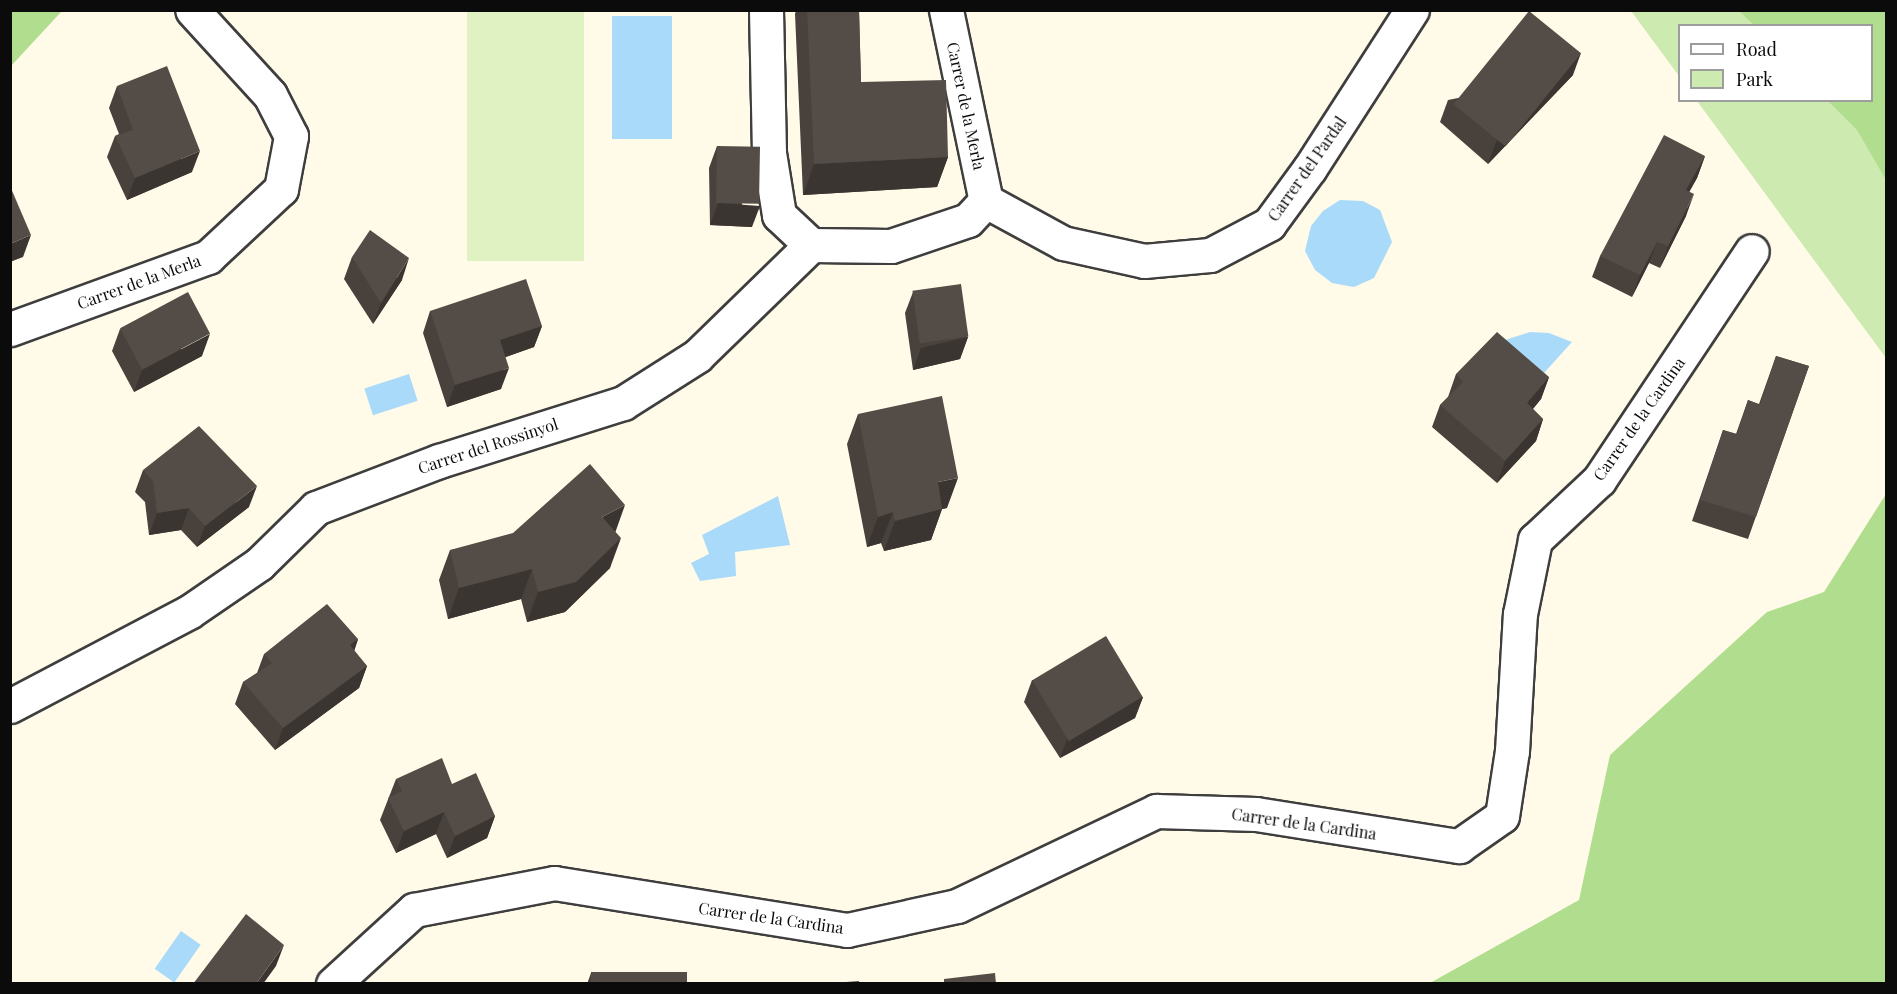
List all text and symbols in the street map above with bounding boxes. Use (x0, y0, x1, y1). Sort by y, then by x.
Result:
legend (1678, 24, 1873, 102)
text: Road (1736, 37, 1777, 61)
street label: Carrer de la Merla (943, 40, 989, 172)
text: Park (1736, 67, 1773, 91)
street label: Carrer del Pardal (1264, 113, 1350, 225)
street label: Carrer de la Merla (74, 251, 204, 313)
street label: Carrer de la Cardina (1589, 353, 1689, 485)
street label: Carrer del Rossinyol (415, 414, 561, 478)
street label: Carrer de la Cardina (1230, 804, 1378, 844)
street label: Carrer de la Cardina (697, 898, 845, 938)

